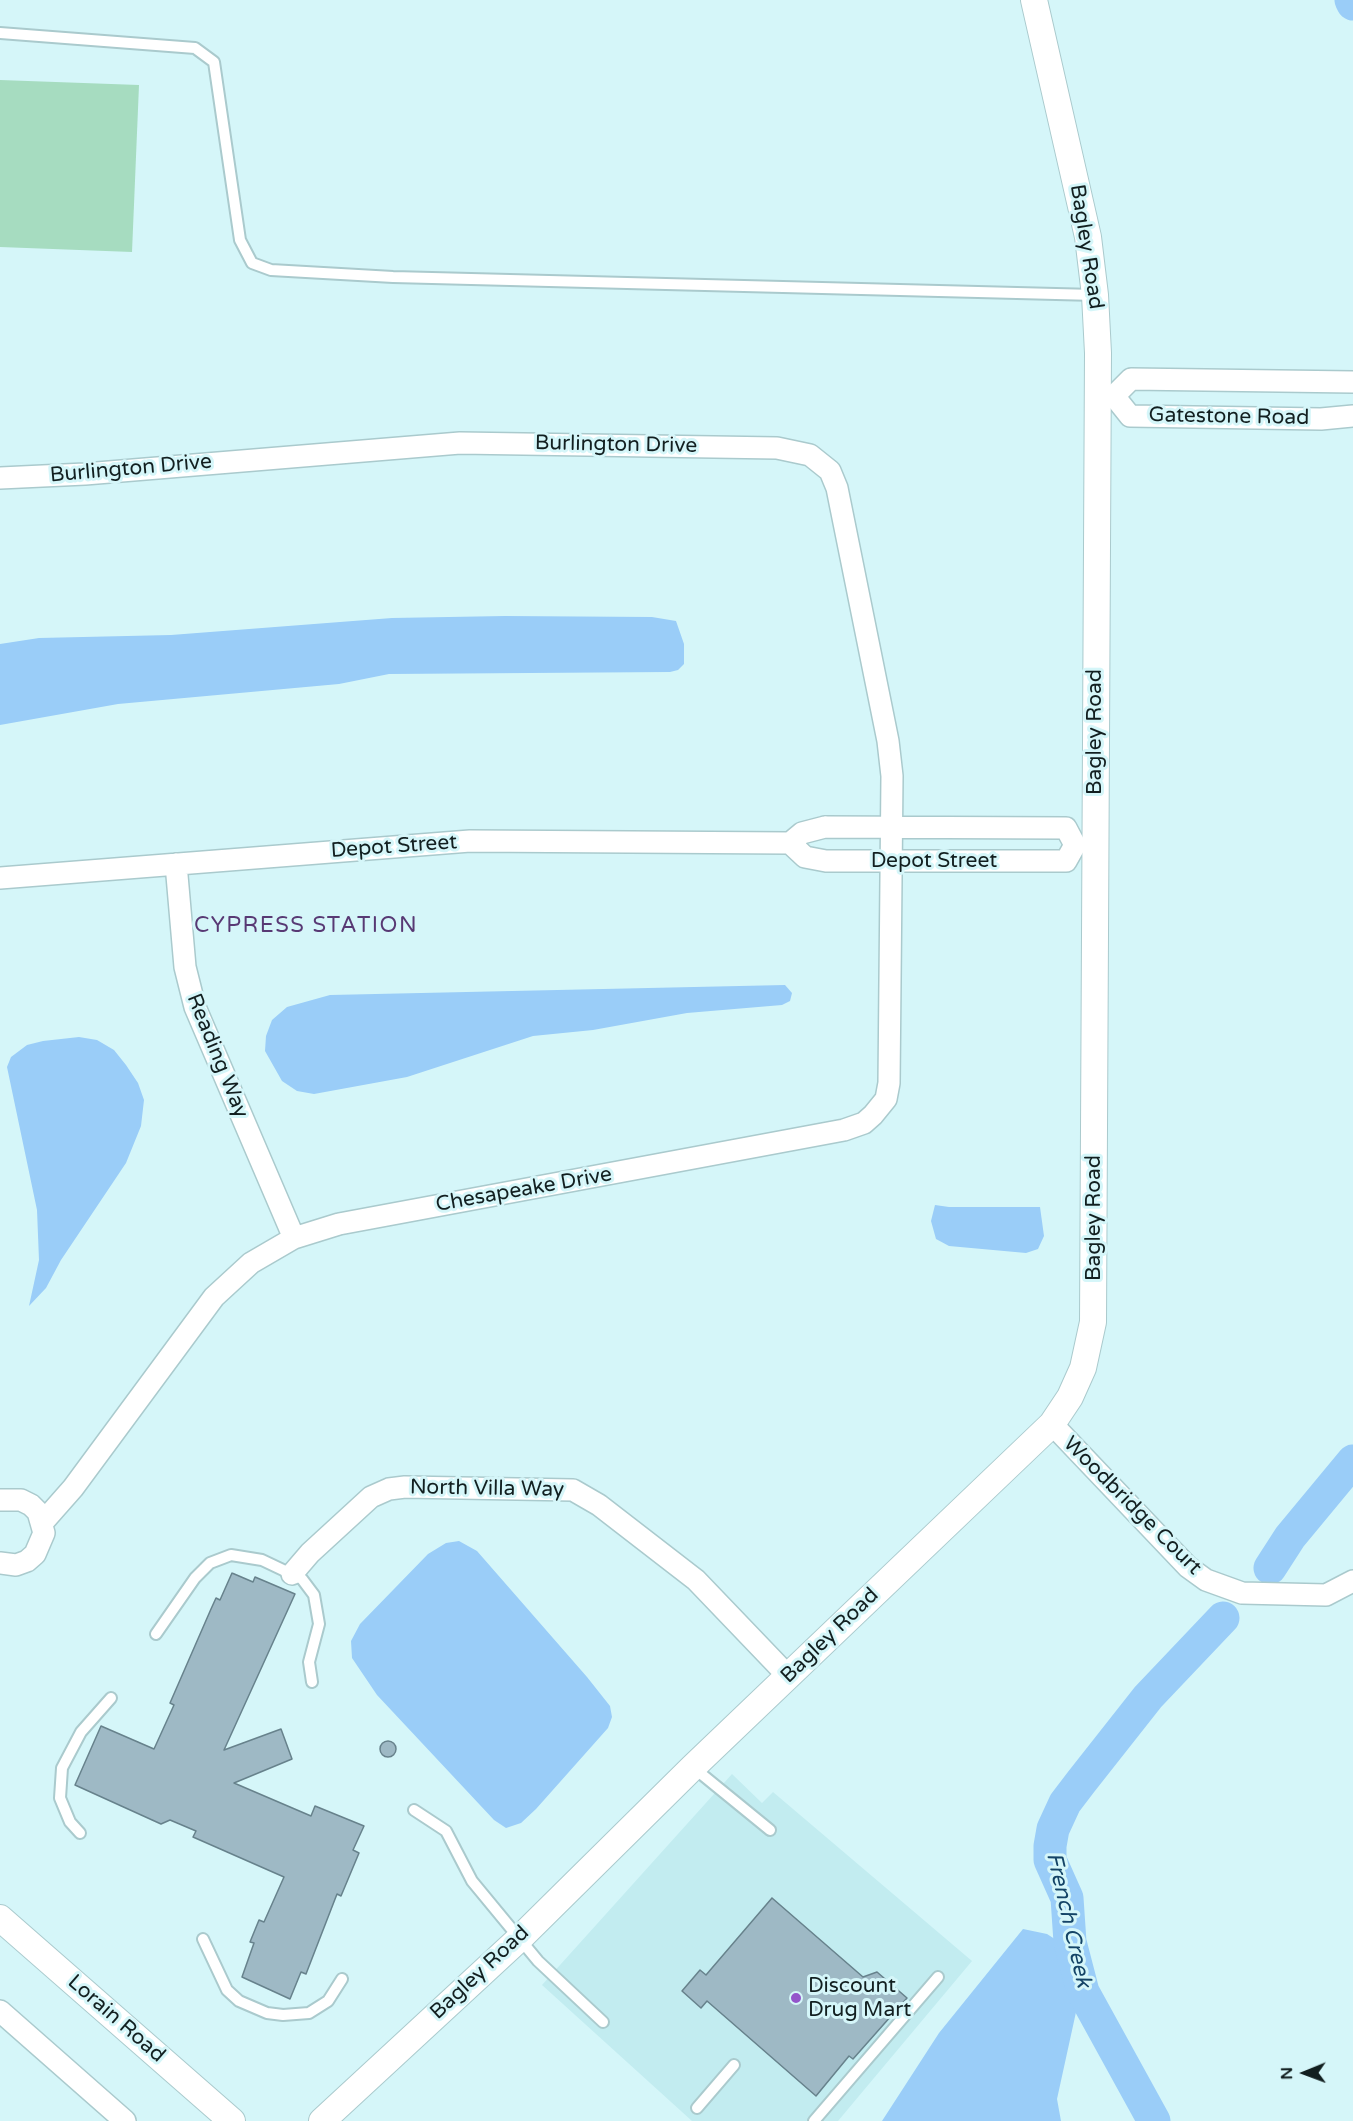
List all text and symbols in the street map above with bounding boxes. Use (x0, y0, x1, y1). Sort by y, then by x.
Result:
street label: Bagley Road (1064, 183, 1108, 311)
street label: Gatestone Road (1148, 403, 1310, 431)
street label: Burlington Drive (535, 431, 697, 459)
street label: Burlington Drive (49, 449, 213, 489)
street label: Bagley Road (1082, 669, 1108, 795)
street label: Depot Street (330, 830, 458, 864)
street label: Depot Street (871, 848, 997, 874)
district label: CYPRESS STATION (194, 913, 418, 939)
street label: Reading Way (181, 990, 253, 1122)
street label: Bagley Road (1081, 1155, 1107, 1281)
street label: Chesapeake Drive (434, 1162, 614, 1218)
street label: Woodbridge Court (1058, 1432, 1206, 1580)
street label: North Villa Way (410, 1475, 564, 1503)
street label: Bagley Road (776, 1583, 884, 1689)
water label: French Creek (1040, 1850, 1096, 1990)
street label: Bagley Road (425, 1921, 535, 2025)
street label: Lorain Road (62, 1970, 170, 2068)
place label: Discount Drug Mart (808, 1973, 911, 2023)
marker: Discount Drug Mart (789, 1991, 803, 2005)
north arrow (1275, 2043, 1335, 2103)
text: N (1277, 2067, 1297, 2080)

